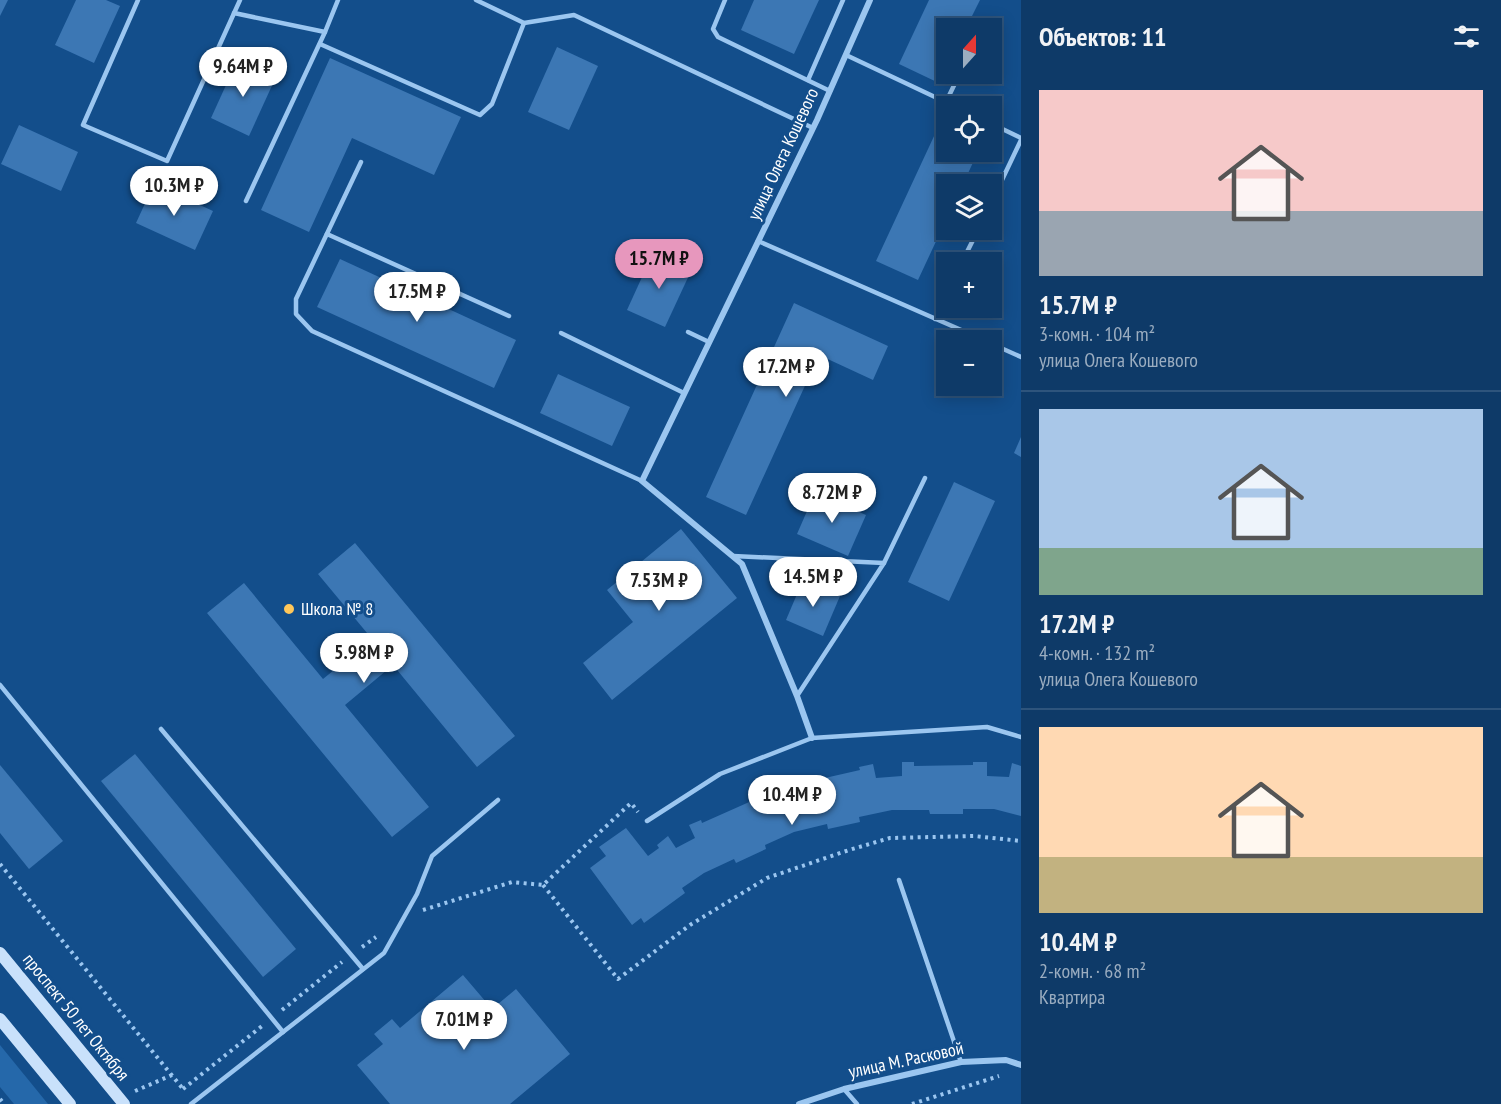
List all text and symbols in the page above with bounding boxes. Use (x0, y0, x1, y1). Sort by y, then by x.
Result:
north arrow (936, 18, 1002, 84)
map controls (936, 18, 1002, 396)
text: Объектов: 11 (1039, 20, 1166, 53)
icon: filters (1450, 20, 1483, 53)
pin: 9.64M ₽ (188, 47, 298, 98)
text: 9.64M ₽ (213, 53, 273, 79)
street label: улица Олега Кошевого (742, 84, 823, 223)
button: locate (936, 96, 1002, 162)
icon: home (1207, 129, 1315, 237)
pin: 10.3M ₽ (119, 166, 229, 217)
text: 10.3M ₽ (144, 172, 204, 198)
button: layers (936, 174, 1002, 240)
pin: 15.7M ₽ (604, 239, 714, 290)
text: 15.7M ₽ (629, 245, 689, 271)
button: + (936, 252, 1002, 318)
pin: 17.5M ₽ (362, 272, 472, 323)
text: 17.5M ₽ (388, 278, 446, 304)
text: 15.7M ₽ (1039, 288, 1117, 321)
text: 3-комн. · 104 m² (1039, 321, 1155, 347)
button: − (936, 330, 1002, 396)
pin: 17.2M ₽ (731, 347, 841, 398)
text: улица Олега Кошевого (1039, 347, 1198, 373)
text: 17.2M ₽ (757, 353, 815, 379)
icon: home (1207, 448, 1315, 556)
pin: 8.72M ₽ (777, 473, 887, 524)
text: 8.72M ₽ (802, 479, 862, 505)
pin: 14.5M ₽ (758, 557, 868, 608)
pin: 7.53M ₽ (604, 561, 714, 612)
text: 14.5M ₽ (783, 563, 843, 589)
text: 7.53M ₽ (630, 567, 688, 593)
place label: Школа № 8 (301, 597, 373, 620)
marker: Школа № 8 (282, 602, 296, 616)
text: 17.2M ₽ (1039, 607, 1114, 640)
pin: 5.98M ₽ (309, 633, 419, 684)
text: 5.98M ₽ (334, 639, 394, 665)
text: 4-комн. · 132 m² (1039, 640, 1155, 666)
text: улица Олега Кошевого (1039, 666, 1198, 692)
icon: home (1207, 766, 1315, 874)
pin: 10.4M ₽ (737, 775, 847, 826)
text: 10.4M ₽ (762, 781, 822, 807)
text: 10.4M ₽ (1039, 925, 1117, 958)
street label: проспект 50 лет Октября (18, 948, 135, 1085)
text: 2-комн. · 68 m² (1039, 958, 1146, 984)
text: Квартира (1039, 984, 1105, 1010)
pin: 7.01M ₽ (409, 1000, 519, 1051)
text: 7.01M ₽ (435, 1006, 493, 1032)
street label: улица М. Расковой (846, 1036, 965, 1083)

